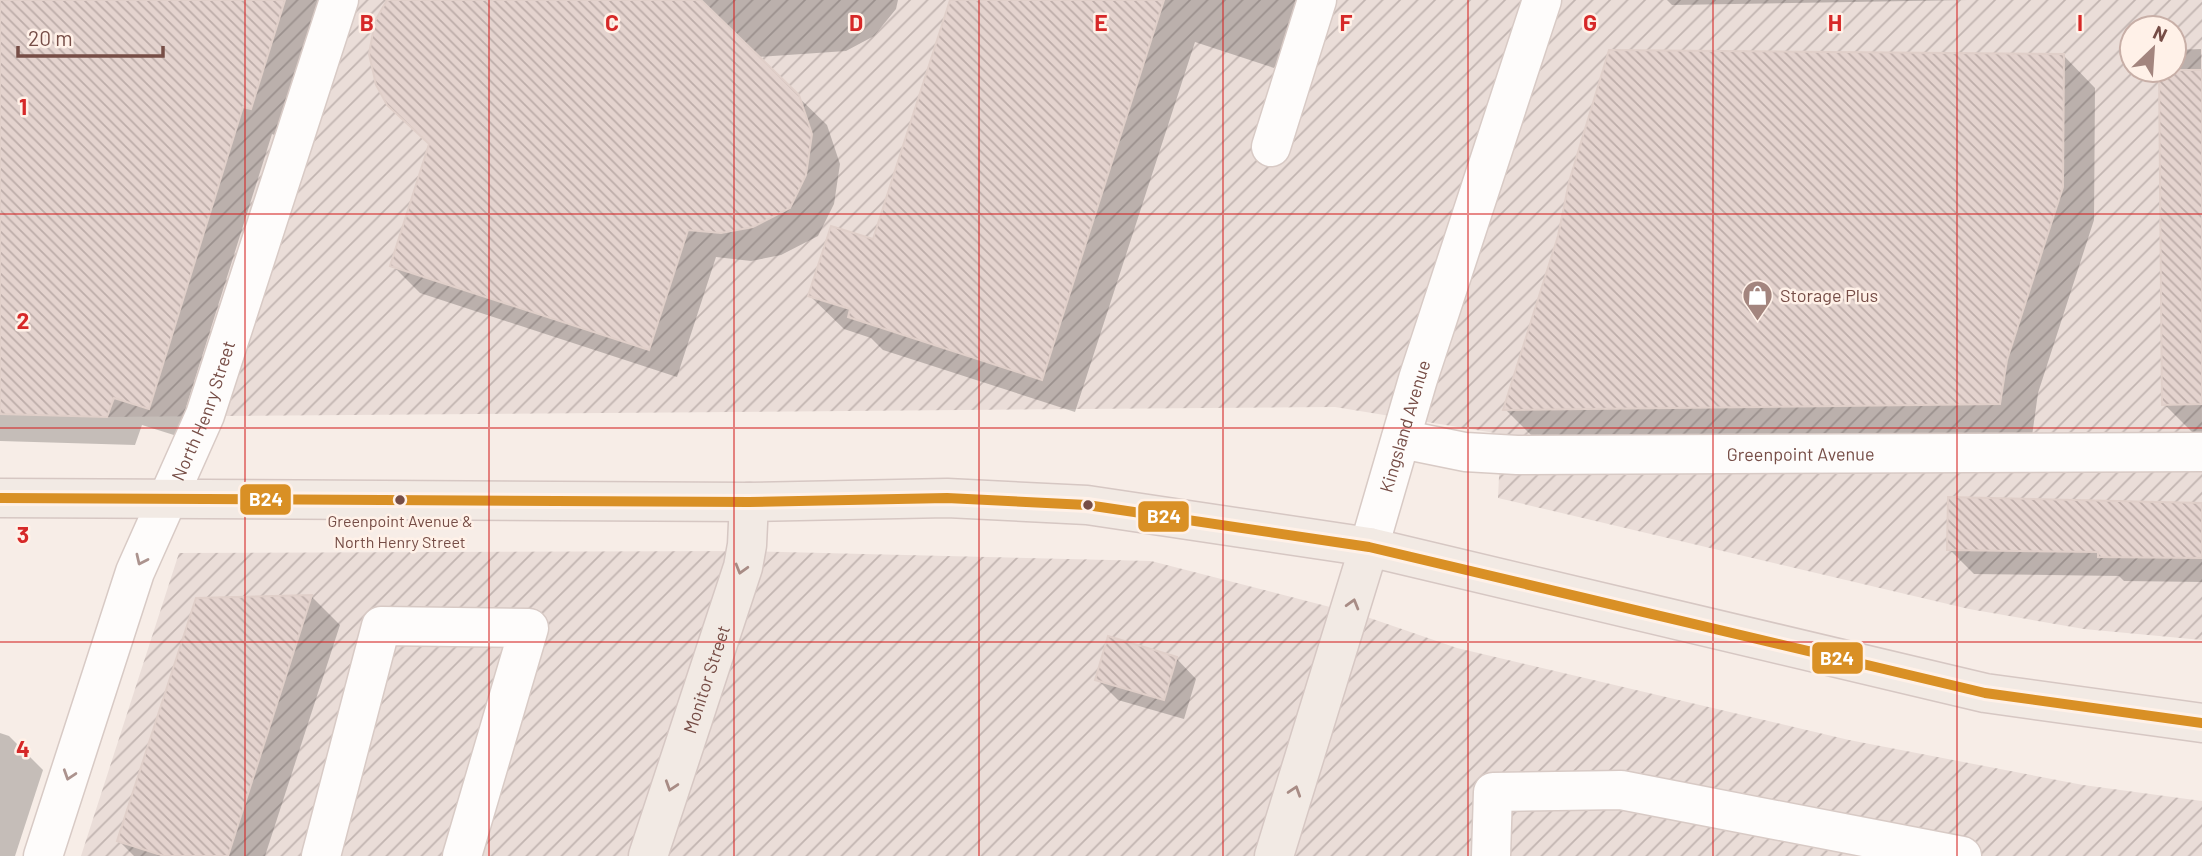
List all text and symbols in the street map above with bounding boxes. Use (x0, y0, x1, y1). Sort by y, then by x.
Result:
text: B (360, 8, 374, 36)
text: C (605, 8, 619, 36)
text: D (849, 8, 863, 36)
text: E (1094, 8, 1108, 36)
text: F (1340, 8, 1353, 36)
text: G (1583, 8, 1597, 36)
text: H (1828, 8, 1842, 36)
text: I (2077, 8, 2083, 36)
scale bar (18, 14, 163, 58)
north arrow (2118, 14, 2188, 84)
text: N (2150, 20, 2171, 46)
text: 20 m (28, 25, 73, 50)
text: 1 (19, 92, 27, 120)
shop icon: Storage Plus (1740, 278, 1774, 322)
place label: Storage Plus (1780, 284, 1878, 306)
text: 2 (17, 306, 29, 334)
street label: North Henry Street (166, 338, 239, 484)
street label: Kingsland Avenue (1375, 357, 1435, 495)
street label: Greenpoint Avenue (1727, 442, 1875, 465)
line badge: B24 (239, 483, 292, 516)
text: B24 (249, 487, 283, 510)
marker: Greenpoint Avenue & North Henry Street (393, 493, 407, 507)
unlabelled marker (1081, 498, 1095, 512)
line badge: B24 (1137, 500, 1190, 533)
text: B24 (1147, 504, 1181, 527)
place label: Greenpoint Avenue & North Henry Street (328, 511, 472, 551)
text: 3 (17, 520, 29, 548)
one-way arrow (135, 552, 149, 565)
one-way arrow (735, 563, 750, 575)
one-way arrow (1345, 598, 1359, 610)
street label: Monitor Street (678, 622, 734, 736)
line badge: B24 (1811, 641, 1864, 675)
text: B24 (1820, 646, 1854, 669)
text: 4 (16, 734, 30, 762)
one-way arrow (63, 769, 77, 781)
one-way arrow (665, 779, 679, 791)
one-way arrow (1287, 785, 1301, 798)

